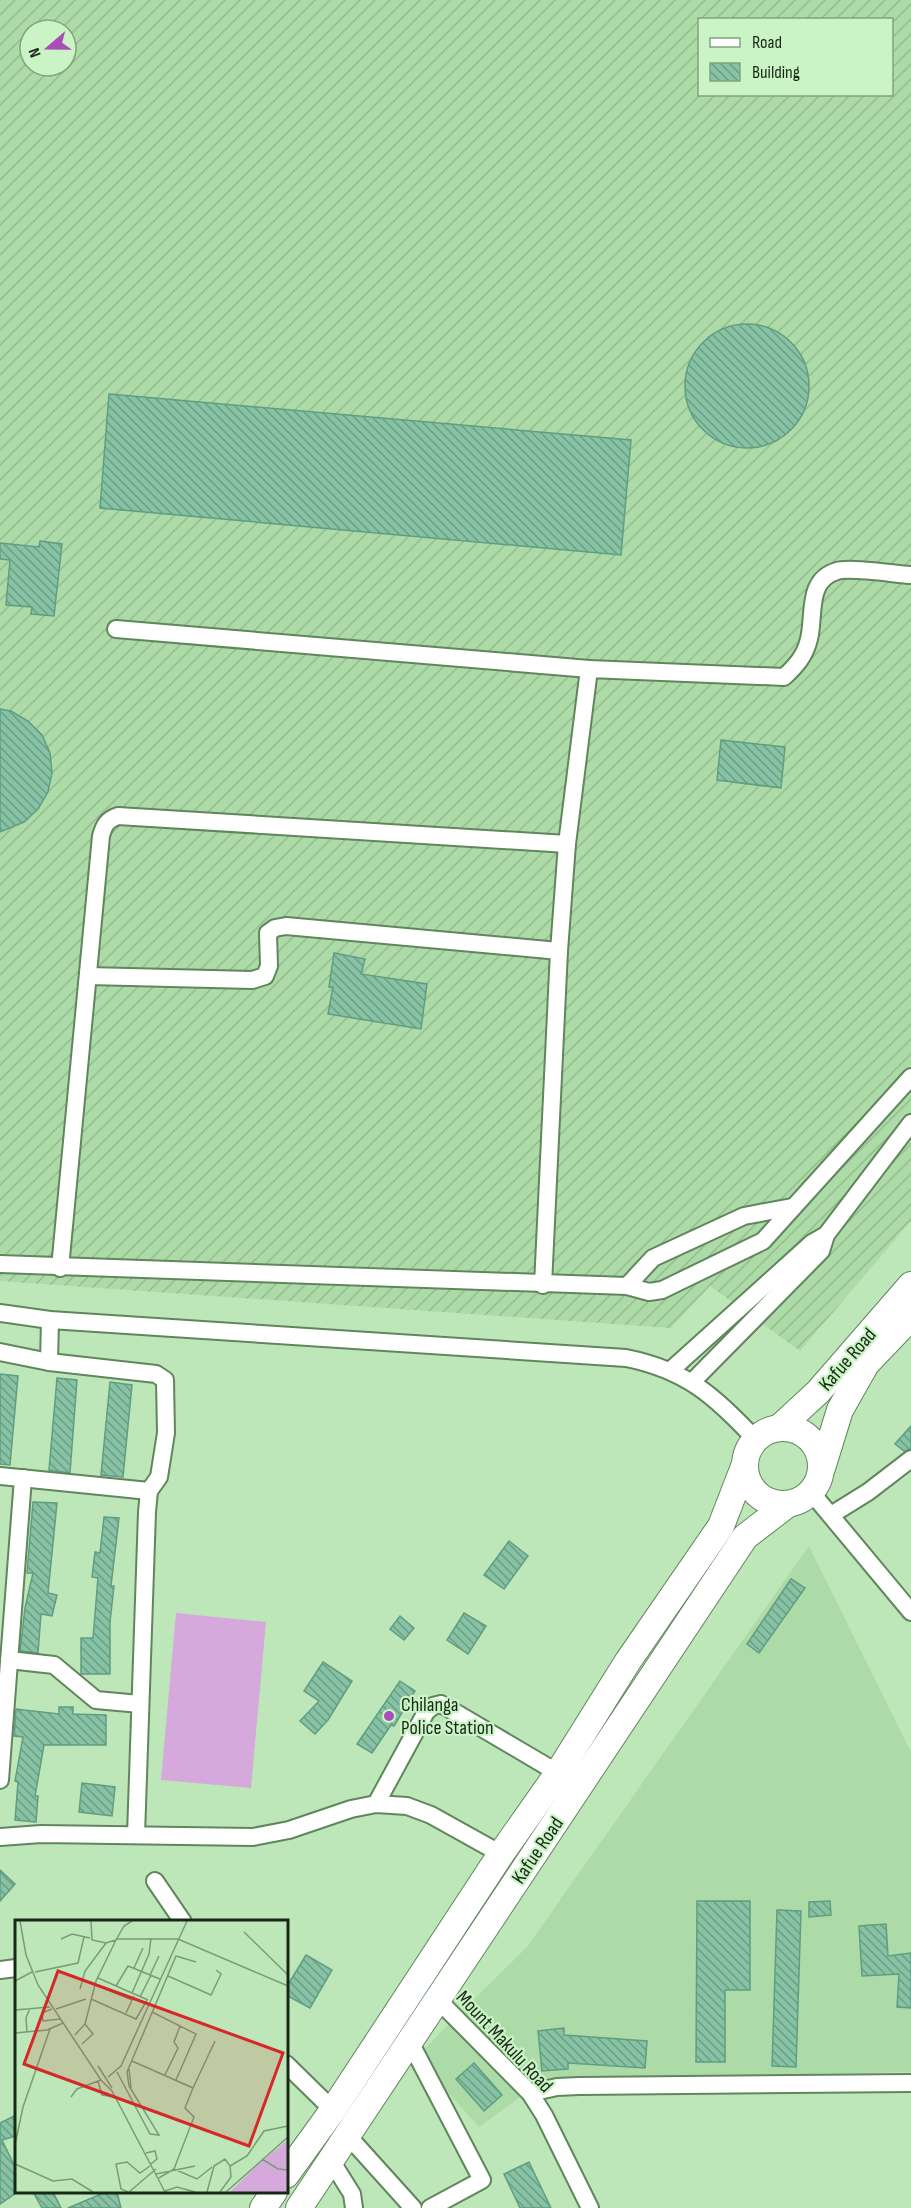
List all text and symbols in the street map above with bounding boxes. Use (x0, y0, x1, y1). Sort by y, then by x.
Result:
north arrow (18, 18, 78, 78)
legend (698, 18, 893, 96)
text: Road (752, 32, 782, 53)
text: N (25, 45, 46, 60)
text: Building (752, 62, 800, 83)
street label: Kafue Road (814, 1323, 882, 1396)
place label: Chilanga Police Station (401, 1693, 494, 1740)
marker: Chilanga Police Station (382, 1709, 396, 1723)
street label: Kafue Road (507, 1813, 569, 1888)
inset map (15, 1920, 288, 2193)
street label: Mount Makulu Road (451, 1986, 558, 2098)

